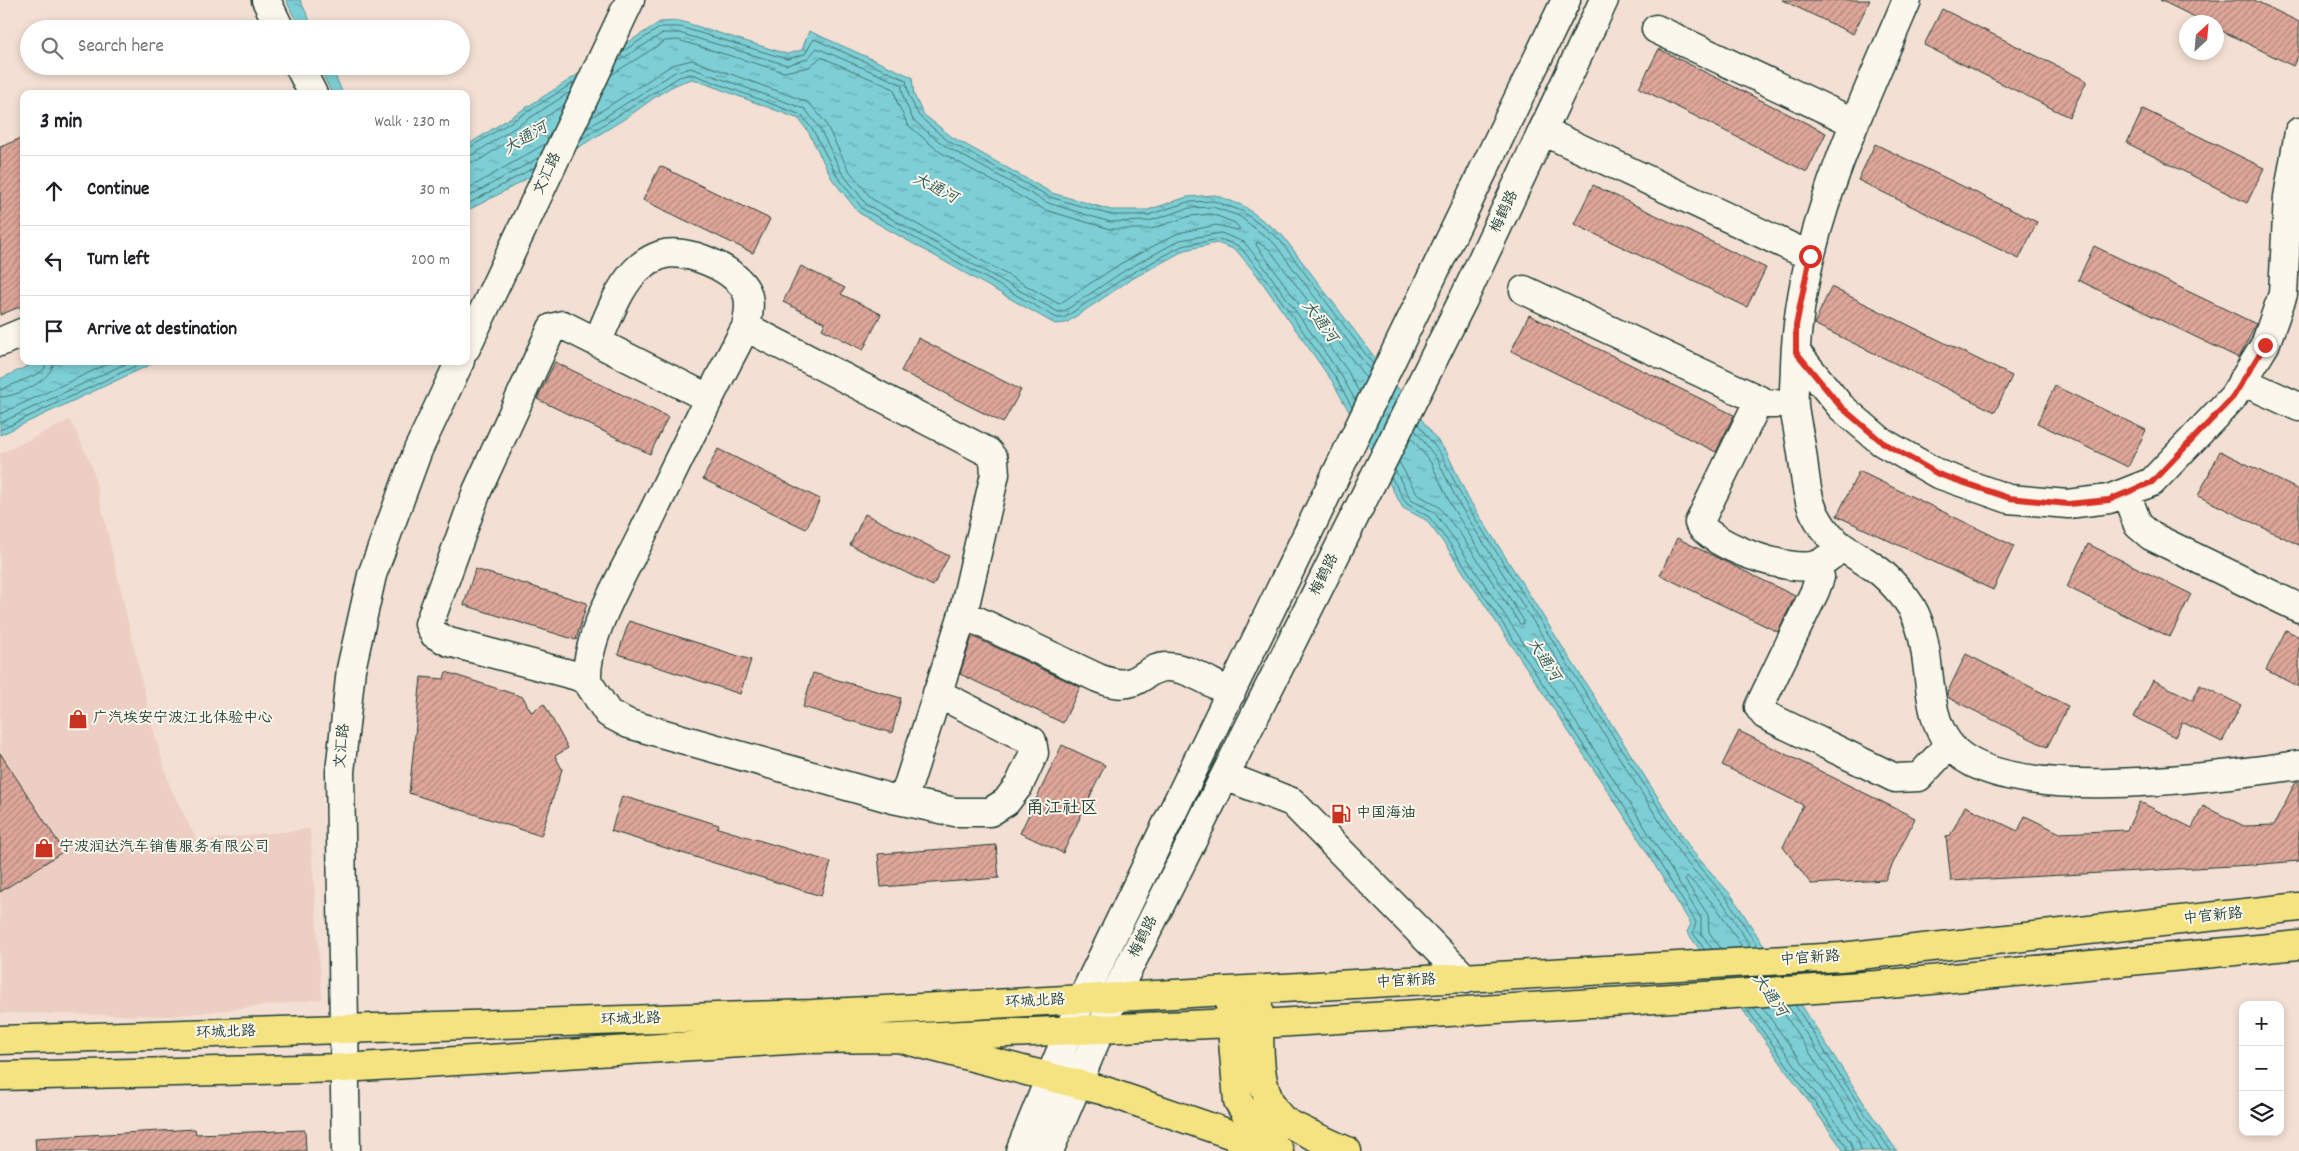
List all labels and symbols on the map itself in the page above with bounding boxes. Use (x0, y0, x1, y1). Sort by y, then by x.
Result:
north arrow (2179, 15, 2224, 60)
water label: 大通河 (499, 115, 555, 161)
street label: 文汇路 (529, 149, 567, 199)
water label: 大通河 (908, 168, 964, 212)
street label: 梅鹤路 (1486, 187, 1524, 237)
route start (1799, 245, 1822, 268)
water label: 大通河 (1295, 296, 1344, 350)
route end (2254, 334, 2277, 357)
street label: 梅鹤路 (1305, 550, 1345, 600)
water label: 大通河 (1520, 634, 1567, 689)
shop icon: 广汽埃安宁波江北体验中心 (67, 708, 89, 730)
place label: 广汽埃安宁波江北体验中心 (93, 708, 273, 730)
street label: 文汇路 (330, 723, 356, 769)
district label: 甬江社区 (1026, 797, 1098, 822)
fuel station icon: 中国海油 (1330, 803, 1352, 825)
place label: 中国海油 (1356, 803, 1416, 825)
shop icon: 宁波润达汽车销售服务有限公司 (33, 837, 55, 859)
place label: 宁波润达汽车销售服务有限公司 (59, 837, 269, 859)
street label: 中官新路 (2182, 903, 2244, 931)
street label: 梅鹤路 (1124, 912, 1164, 962)
street label: 中官新路 (1779, 946, 1841, 972)
street label: 中官新路 (1375, 969, 1437, 995)
water label: 大通河 (1746, 970, 1794, 1025)
street label: 环城北路 (1004, 989, 1066, 1015)
street label: 环城北路 (601, 1008, 661, 1032)
street label: 环城北路 (196, 1021, 256, 1045)

